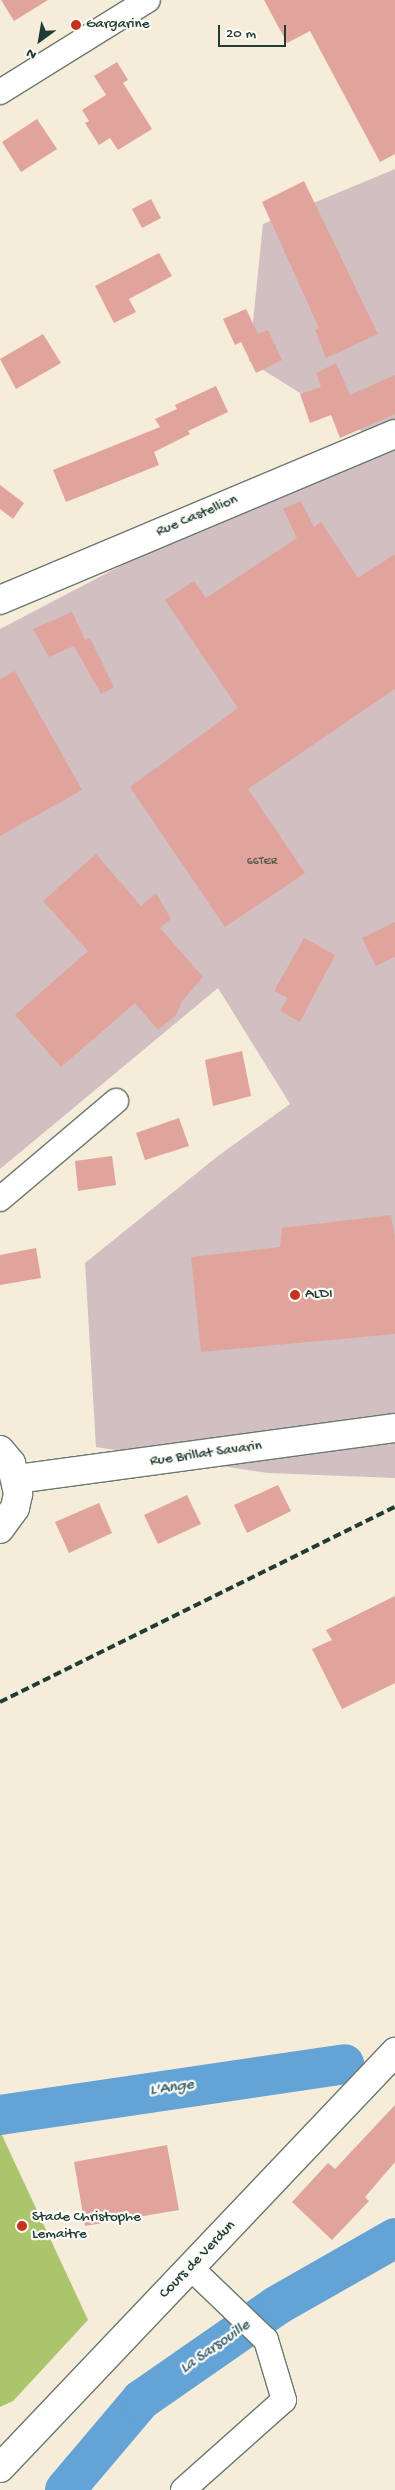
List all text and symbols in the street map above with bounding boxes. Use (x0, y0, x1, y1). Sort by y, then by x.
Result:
north arrow (15, 15, 65, 65)
scale bar (220, 15, 288, 47)
place label: Gargarine (86, 16, 149, 34)
marker: Gargarine (70, 19, 82, 31)
text: 20 m (226, 25, 256, 43)
text: N (23, 44, 40, 63)
street label: Rue Castellion (154, 491, 240, 541)
house number: 66TER (247, 856, 277, 870)
place label: ALDI (305, 1286, 333, 1304)
marker: ALDI (289, 1289, 301, 1301)
street label: Rue Brillat Savarin (149, 1437, 263, 1471)
water label: L'Ange (149, 2076, 195, 2102)
place label: Stade Christophe Lemaitre (32, 2208, 141, 2243)
street label: Cours de Verdun (156, 2217, 240, 2303)
marker: Stade Christophe Lemaitre (16, 2220, 28, 2232)
water label: La Sarsouille (177, 2317, 255, 2379)

